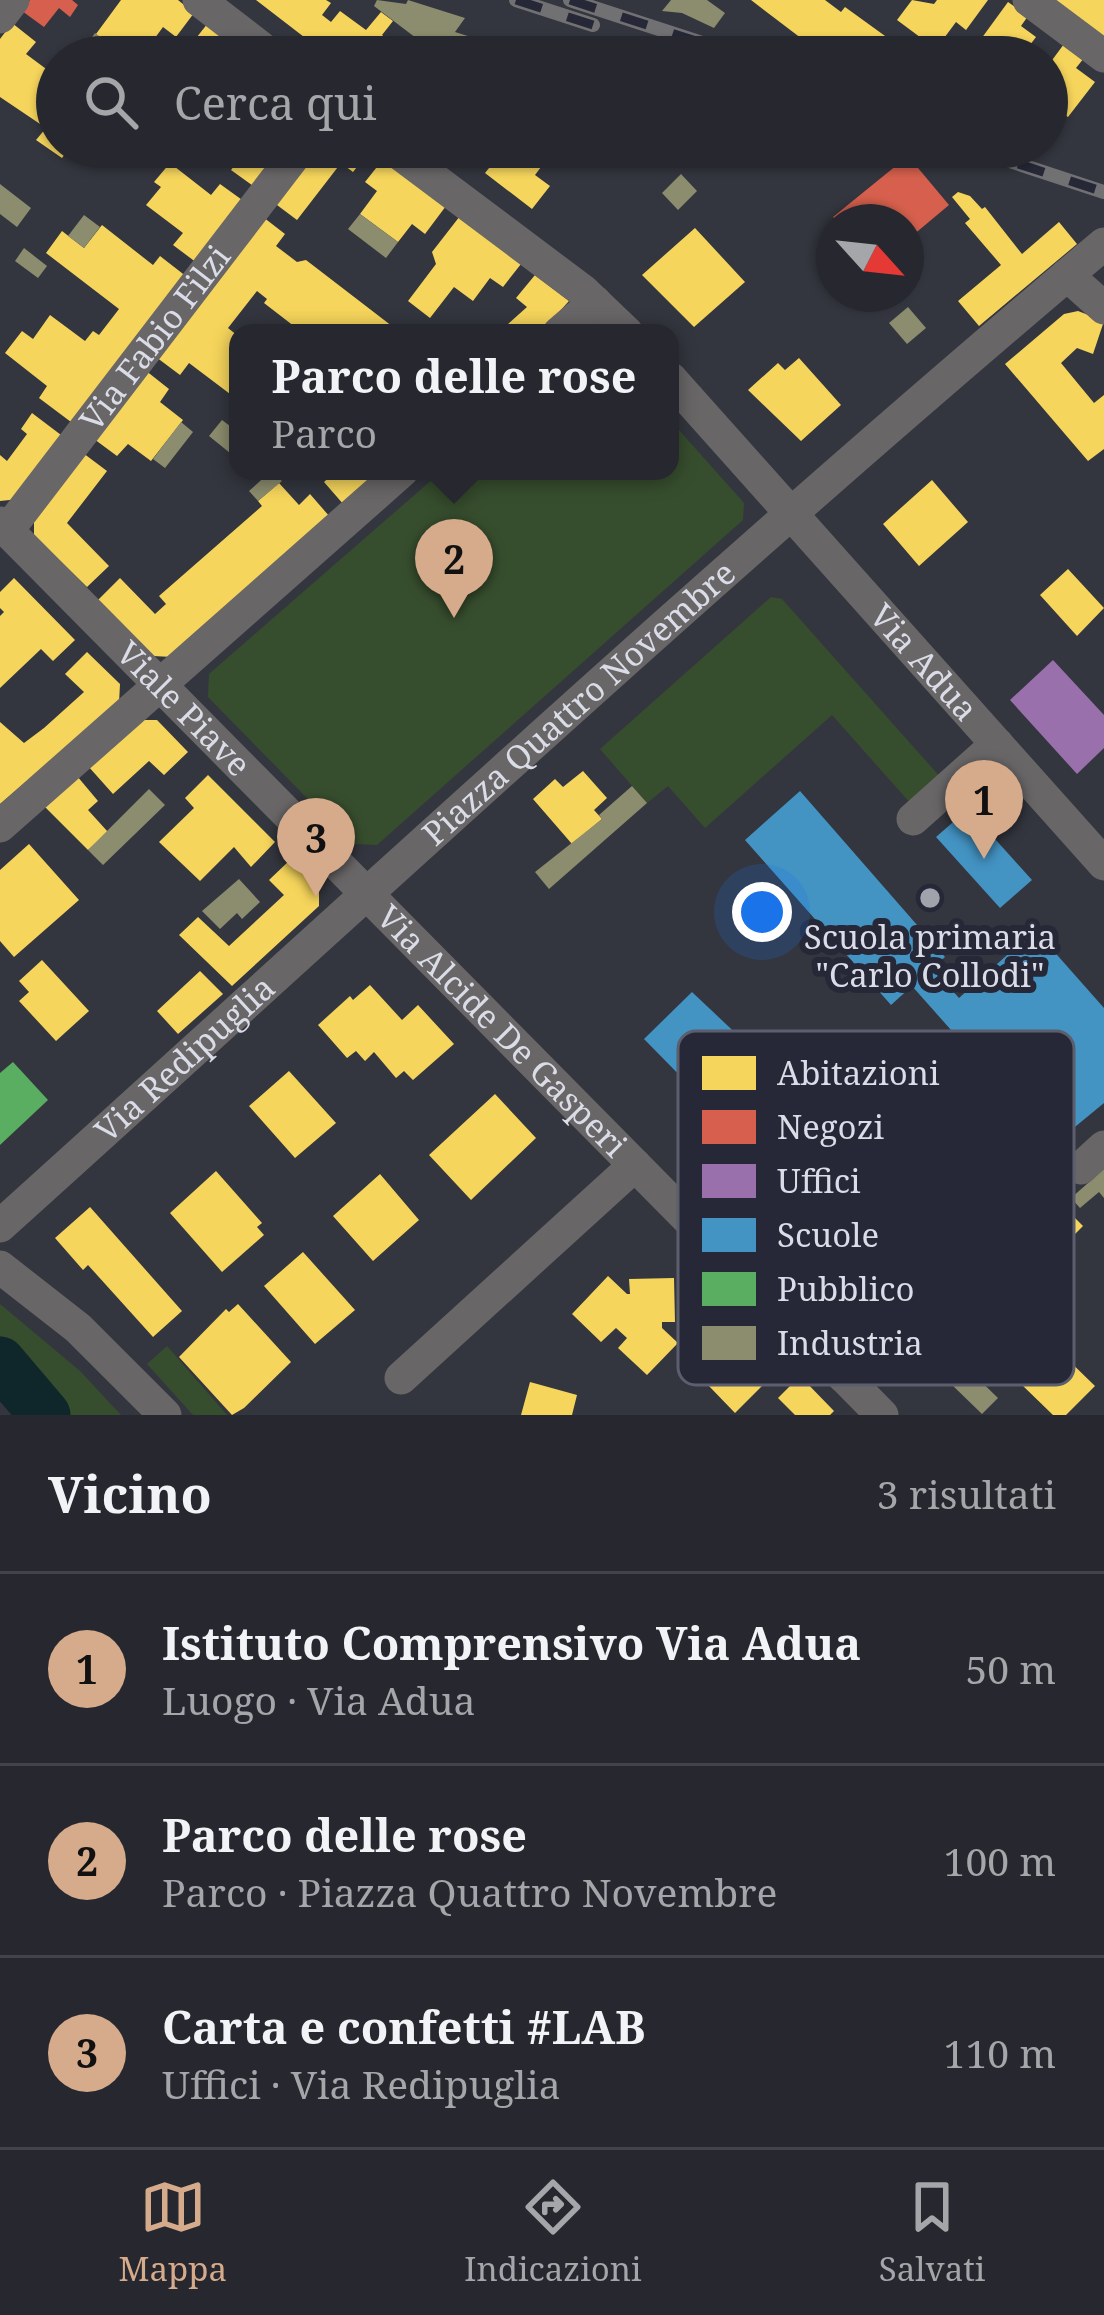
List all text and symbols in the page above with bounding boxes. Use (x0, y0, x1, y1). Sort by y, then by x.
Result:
search box (36, 36, 1068, 168)
icon: search (78, 69, 144, 135)
text: Cerca qui (174, 72, 377, 133)
north arrow (816, 204, 924, 312)
street label: Via Fabio Filzi (69, 235, 240, 440)
popup (229, 324, 679, 480)
text: Parco delle rose (272, 345, 636, 406)
text: Parco (272, 406, 377, 459)
pin: 2 (415, 519, 493, 618)
street label: Piazza Quattro Novembre (412, 550, 745, 855)
street label: Via Adua (860, 594, 988, 730)
street label: Viale Piave (107, 631, 261, 786)
pin: 1 (945, 760, 1023, 859)
pin: 3 (277, 798, 355, 897)
your location (732, 882, 792, 942)
marker: Scuola primaria "Carlo Collodi" (917, 885, 943, 911)
street label: Via Alcide De Gasperi (367, 894, 638, 1167)
place label: Scuola primaria "Carlo Collodi" (804, 914, 1056, 997)
street label: Via Redipuglia (85, 965, 284, 1152)
legend (678, 1031, 1074, 1385)
text: Abitazioni (777, 1050, 940, 1095)
text: Negozi (777, 1104, 884, 1149)
text: Uffici (777, 1158, 861, 1203)
text: Scuole (777, 1212, 879, 1257)
text: Pubblico (777, 1266, 914, 1311)
text: Industria (777, 1320, 923, 1365)
text: Vicino (48, 1458, 212, 1528)
text: 3 risultati (877, 1467, 1056, 1520)
text: Istituto Comprensivo Via Adua (162, 1612, 861, 1673)
text: 1 (76, 1642, 98, 1695)
text: 50 m (965, 1642, 1056, 1695)
text: Luogo · Via Adua (162, 1673, 475, 1726)
text: Parco delle rose (162, 1804, 527, 1865)
text: 2 (76, 1834, 98, 1887)
text: 100 m (944, 1834, 1056, 1887)
text: Parco · Piazza Quattro Novembre (162, 1865, 777, 1918)
text: Carta e confetti #LAB (162, 1996, 645, 2057)
text: 3 (76, 2026, 98, 2079)
text: 110 m (944, 2026, 1056, 2079)
text: Uffici · Via Redipuglia (162, 2057, 561, 2110)
tab: Mappa (119, 2174, 227, 2291)
tab: Indicazioni (464, 2174, 642, 2291)
tab: Salvati (879, 2174, 985, 2291)

